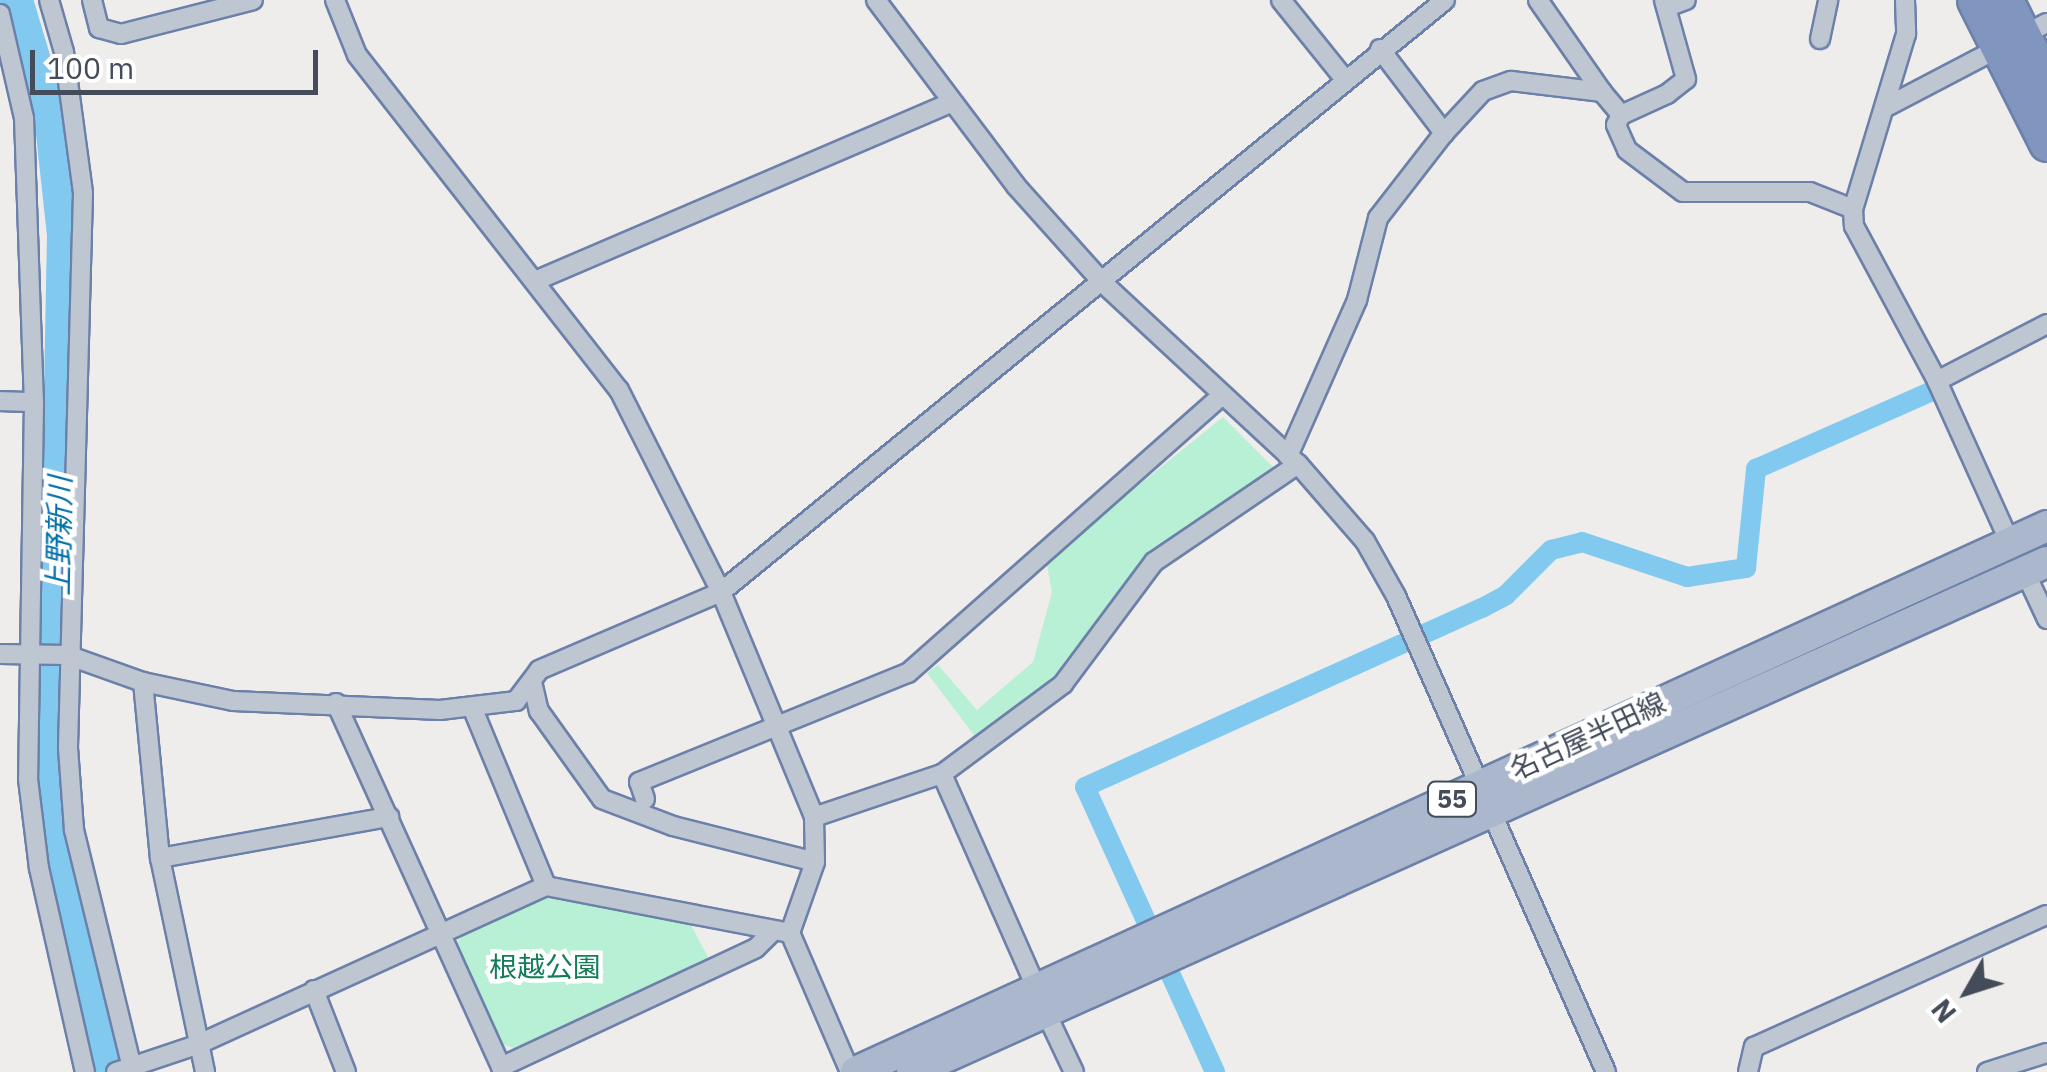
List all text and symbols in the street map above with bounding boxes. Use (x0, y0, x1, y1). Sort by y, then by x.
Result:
scale bar (35, 30, 322, 92)
text: 100 m (47, 48, 134, 87)
water label: 上野新川 (40, 476, 78, 596)
street label: 名古屋半田線 (1505, 685, 1671, 787)
road number: 55 (1427, 779, 1477, 819)
north arrow (1917, 942, 2017, 1042)
park label: 根越公園 (489, 950, 601, 984)
text: N (1923, 992, 1964, 1031)

